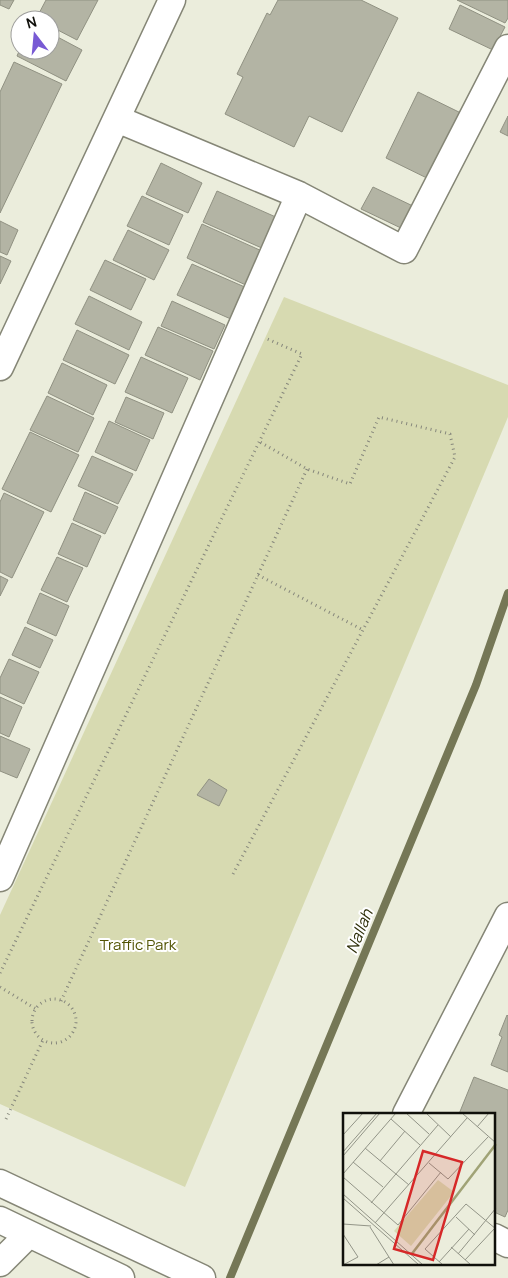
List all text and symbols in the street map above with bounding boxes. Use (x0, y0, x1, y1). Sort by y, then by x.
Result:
north arrow (10, 10, 60, 60)
text: N (24, 12, 39, 33)
water label: Nallah (340, 905, 378, 956)
park label: Traffic Park (100, 934, 177, 955)
inset map (343, 1113, 496, 1266)

